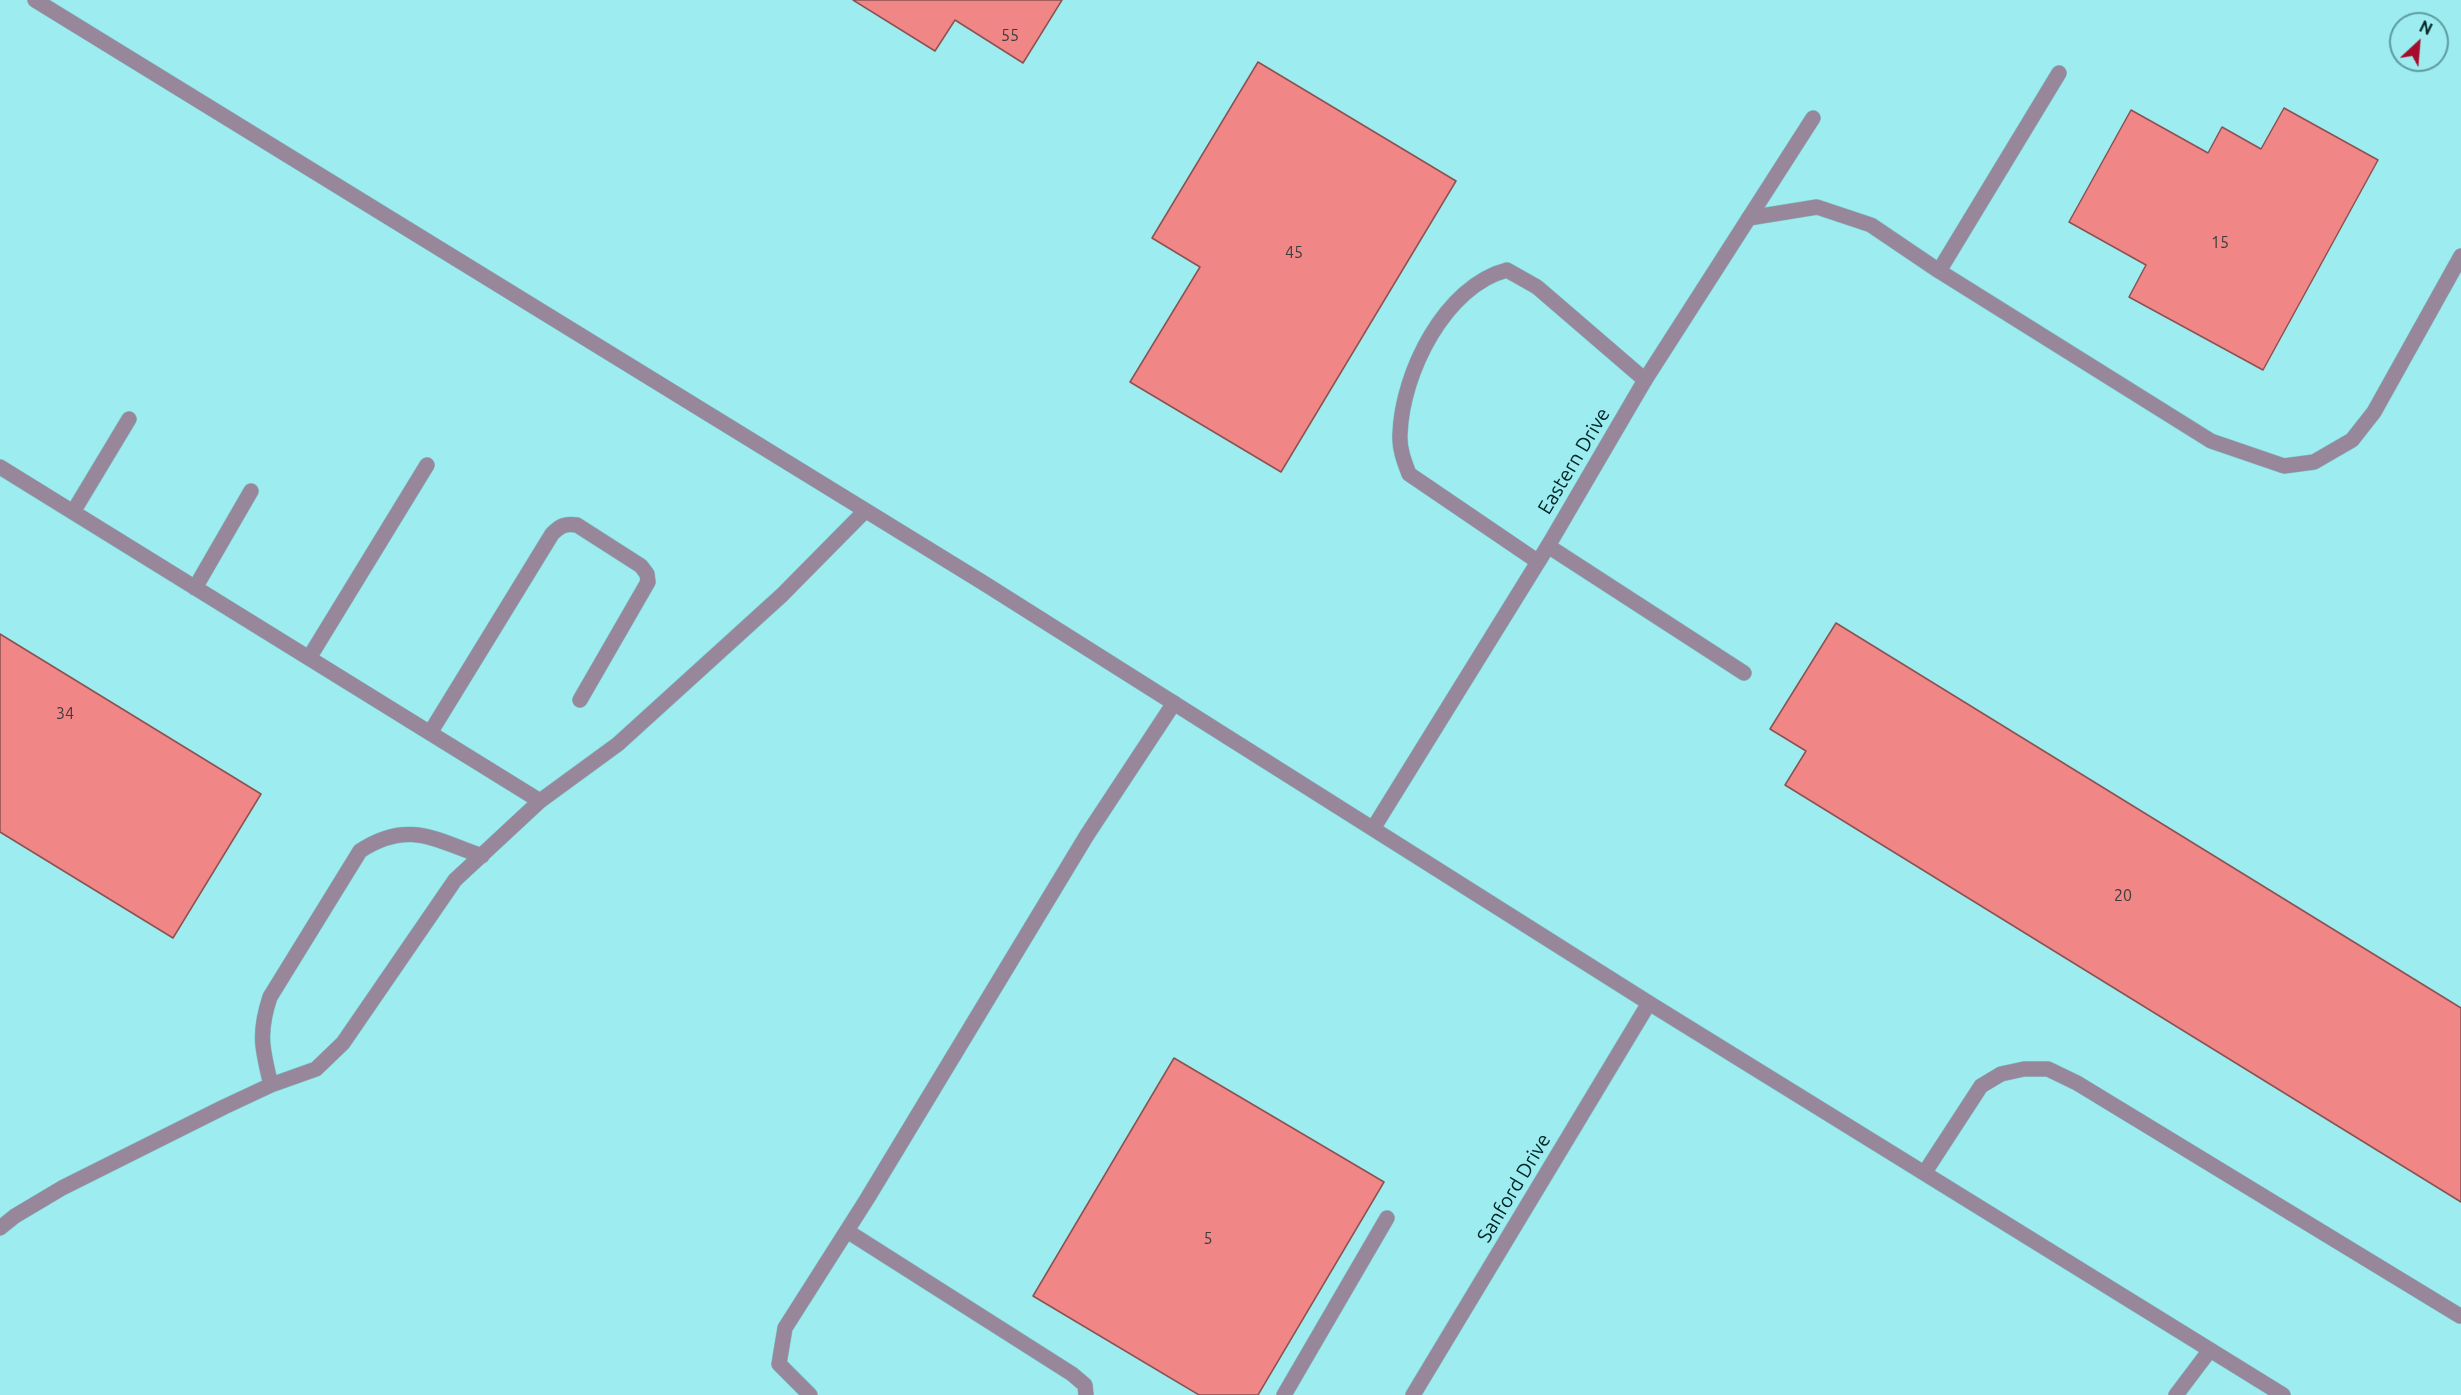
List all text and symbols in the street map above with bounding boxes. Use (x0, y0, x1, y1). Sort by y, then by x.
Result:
north arrow (2389, 12, 2449, 72)
text: N (2417, 17, 2435, 38)
house number: 55 (1001, 26, 1019, 46)
house number: 15 (2211, 233, 2229, 253)
house number: 45 (1285, 243, 1303, 263)
street label: Eastern Drive (1533, 403, 1615, 519)
house number: 34 (56, 704, 74, 724)
house number: 20 (2114, 886, 2132, 906)
street label: Sanford Drive (1472, 1129, 1556, 1247)
house number: 5 (1203, 1229, 1213, 1249)

